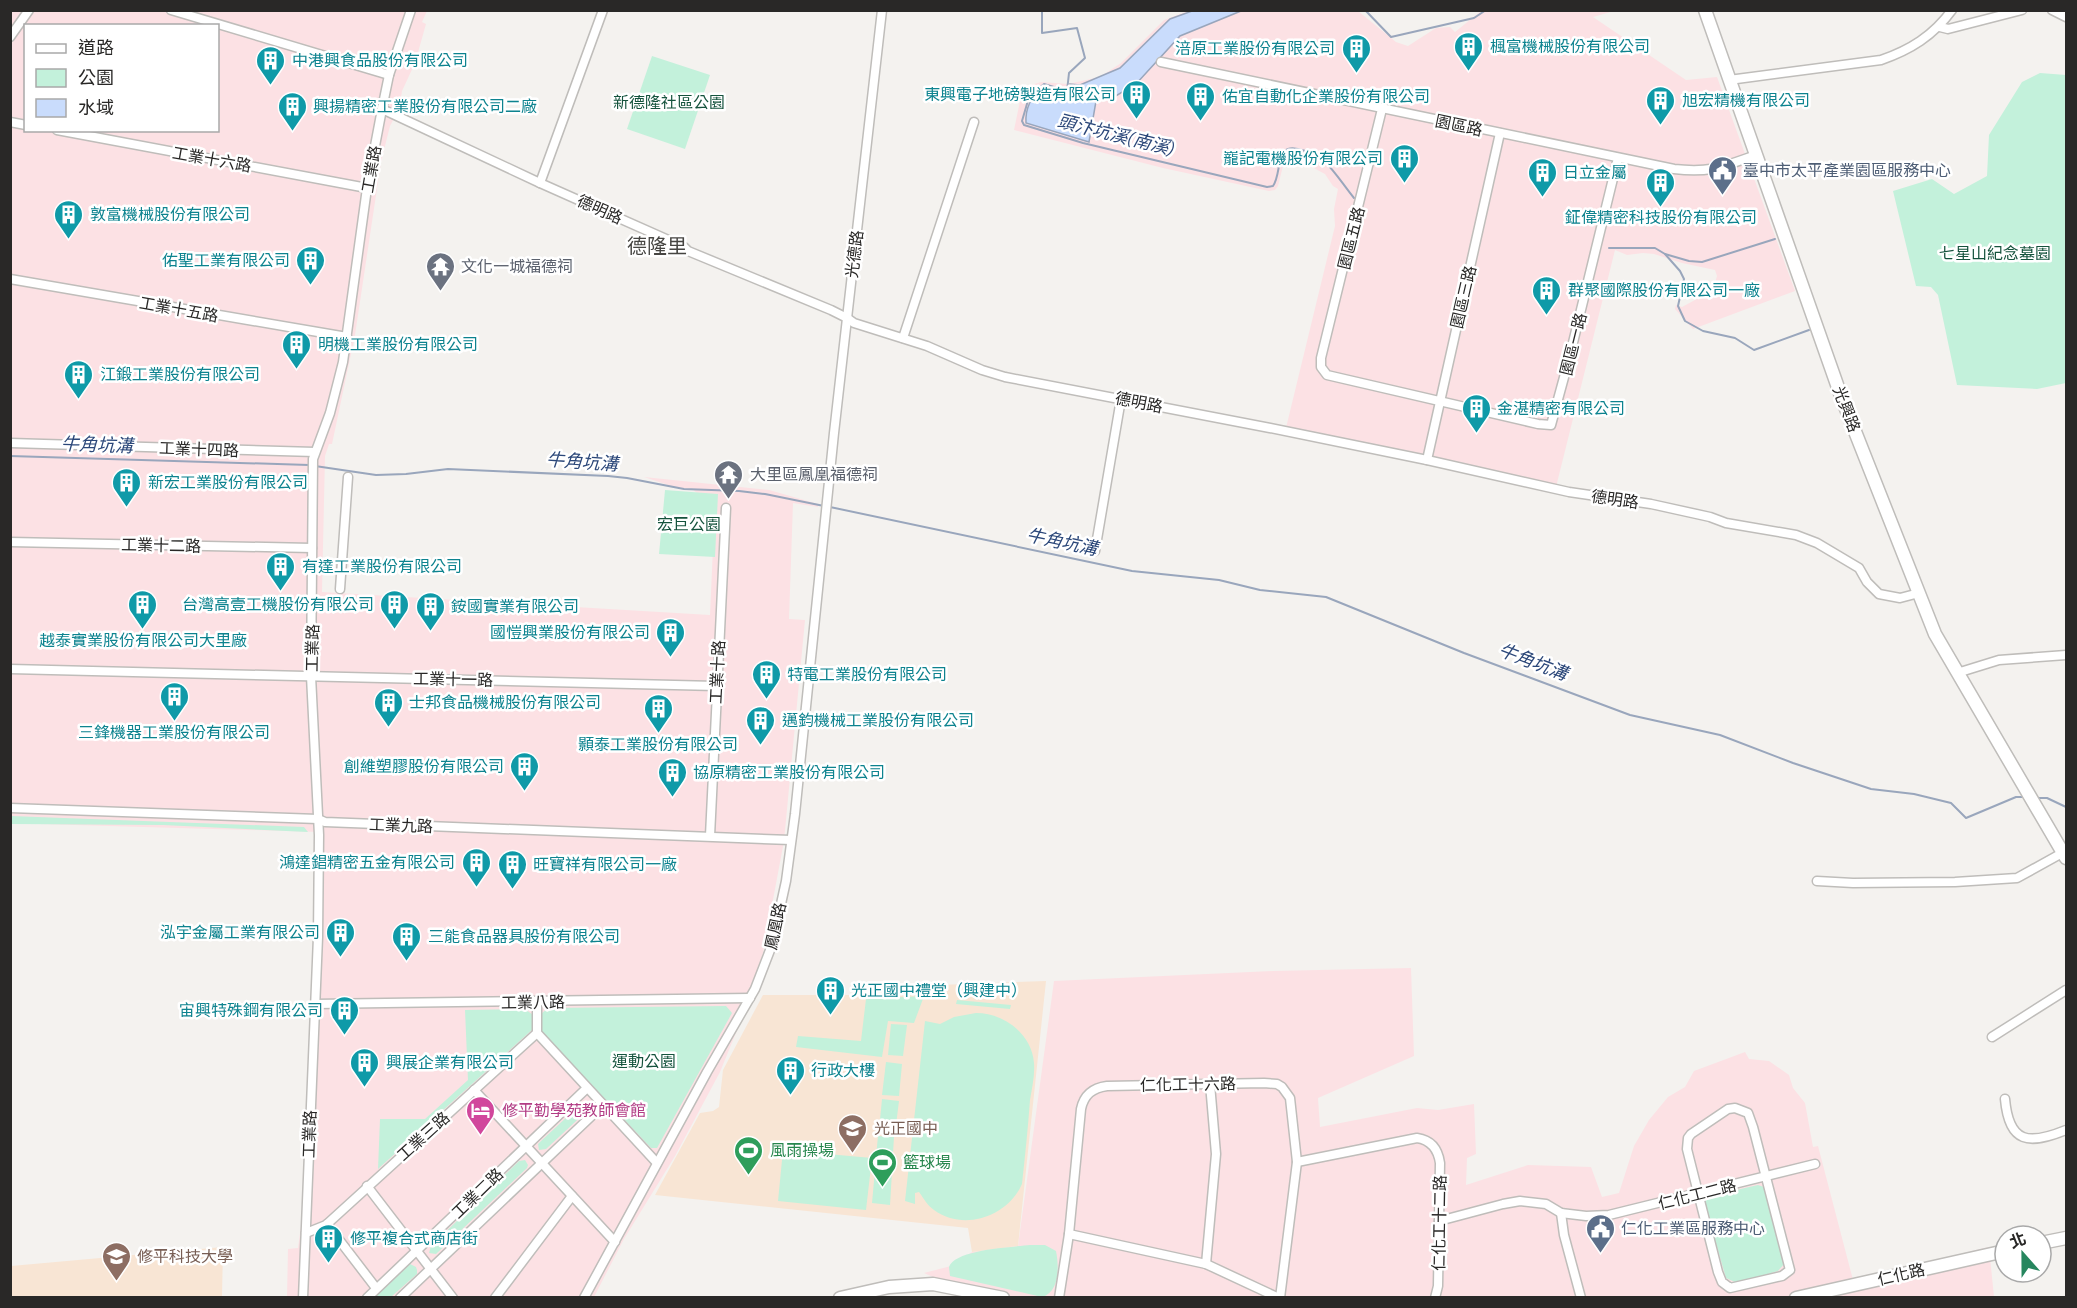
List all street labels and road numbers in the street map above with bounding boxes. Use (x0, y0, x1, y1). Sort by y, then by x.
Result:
street label: 園區路 (1433, 110, 1485, 140)
street label: 工業十六路 (171, 142, 253, 176)
street label: 工業路 (357, 144, 385, 194)
street label: 德明路 (574, 190, 626, 228)
street label: 園區五路 (1334, 205, 1368, 271)
street label: 光德路 (841, 229, 867, 279)
street label: 園區三路 (1446, 264, 1480, 330)
street label: 工業十五路 (138, 292, 220, 326)
street label: 園區一路 (1556, 311, 1590, 377)
street label: 光興路 (1829, 383, 1865, 435)
street label: 德明路 (1114, 388, 1164, 416)
street label: 工業十四路 (159, 438, 239, 460)
street label: 德明路 (1590, 486, 1640, 512)
street label: 工業十二路 (121, 534, 201, 556)
street label: 工業路 (302, 624, 322, 672)
street label: 工業十路 (705, 640, 729, 704)
street label: 工業十一路 (413, 668, 493, 690)
street label: 工業九路 (369, 814, 433, 836)
street label: 鳳凰路 (760, 900, 790, 952)
street label: 工業八路 (501, 991, 565, 1013)
street label: 仁化工十六路 (1140, 1073, 1236, 1095)
street label: 工業三路 (393, 1107, 453, 1165)
street label: 工業路 (298, 1110, 320, 1158)
street label: 工業二路 (447, 1164, 507, 1222)
street label: 仁化工十二路 (1428, 1175, 1450, 1271)
street label: 仁化工二路 (1656, 1175, 1738, 1213)
street label: 仁化路 (1875, 1259, 1927, 1289)

